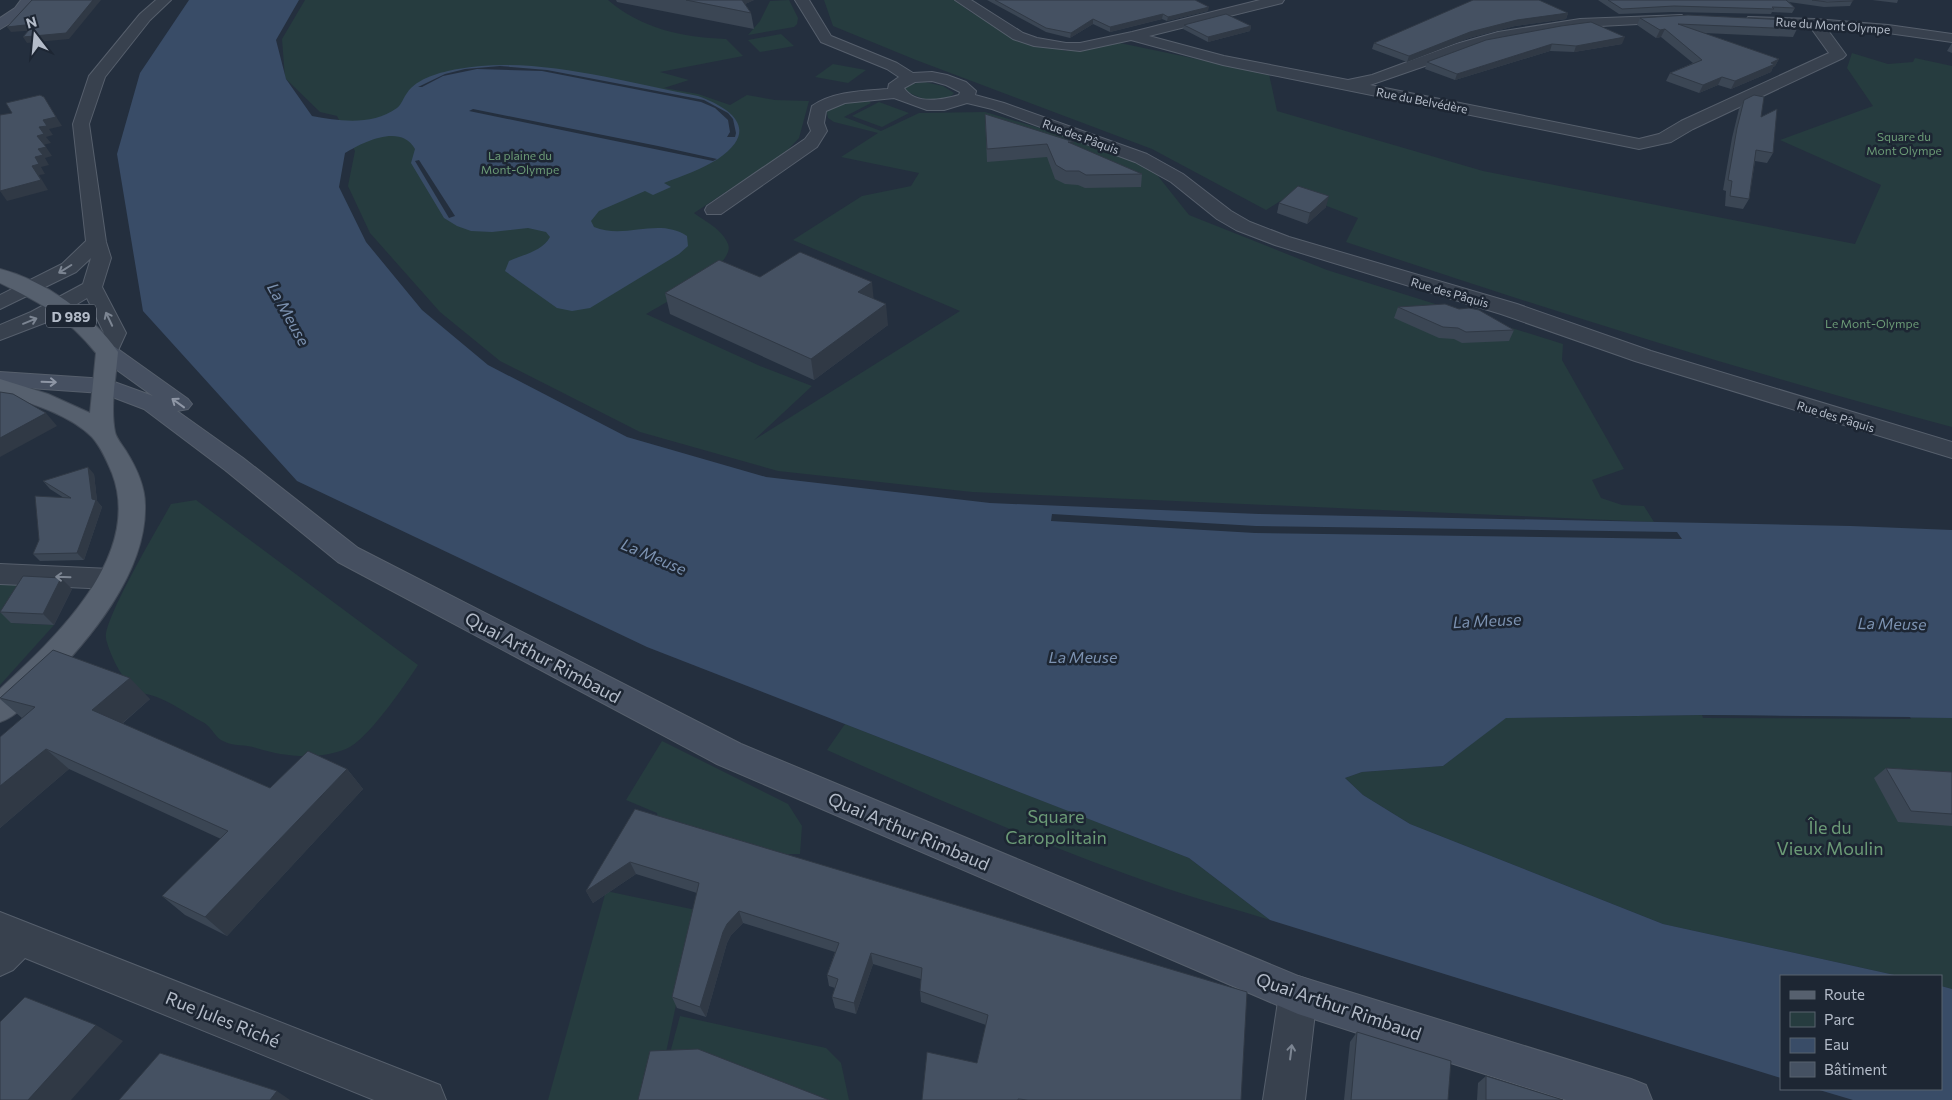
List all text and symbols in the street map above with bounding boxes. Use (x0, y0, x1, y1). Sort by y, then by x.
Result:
north arrow (10, 10, 60, 60)
text: N (24, 12, 39, 32)
street label: Rue du Mont Olympe (1775, 14, 1891, 36)
street label: Rue du Belvédère (1375, 84, 1469, 116)
street label: Rue des Pâquis (1041, 116, 1121, 156)
park label: Square du Mont Olympe (1866, 129, 1942, 157)
park label: La plaine du Mont-Olympe (481, 148, 559, 176)
one-way arrow (58, 265, 72, 275)
street label: Rue des Pâquis (1409, 274, 1491, 310)
water label: La Meuse (264, 279, 314, 349)
road number: D 989 (46, 304, 96, 328)
one-way arrow (103, 312, 113, 327)
one-way arrow (22, 315, 37, 325)
park label: Le Mont-Olympe (1825, 316, 1919, 330)
one-way arrow (40, 377, 56, 387)
one-way arrow (171, 398, 185, 408)
street label: Rue des Pâquis (1796, 398, 1876, 434)
water label: La Meuse (619, 534, 690, 578)
one-way arrow (55, 572, 71, 582)
street label: Quai Arthur Rimbaud (461, 607, 625, 707)
water label: La Meuse (1452, 609, 1522, 631)
water label: La Meuse (1857, 613, 1927, 633)
water label: La Meuse (1049, 647, 1118, 666)
street label: Quai Arthur Rimbaud (825, 787, 993, 875)
park label: Square Caropolitain (1005, 805, 1107, 848)
park label: Île du Vieux Moulin (1776, 816, 1884, 859)
street label: Quai Arthur Rimbaud (1254, 967, 1424, 1045)
legend (1780, 975, 1942, 1090)
text: Route (1824, 985, 1865, 1003)
street label: Rue Jules Riché (163, 986, 283, 1052)
text: Parc (1824, 1010, 1854, 1028)
text: Eau (1824, 1035, 1849, 1053)
one-way arrow (1286, 1044, 1296, 1060)
text: Bâtiment (1824, 1060, 1887, 1078)

